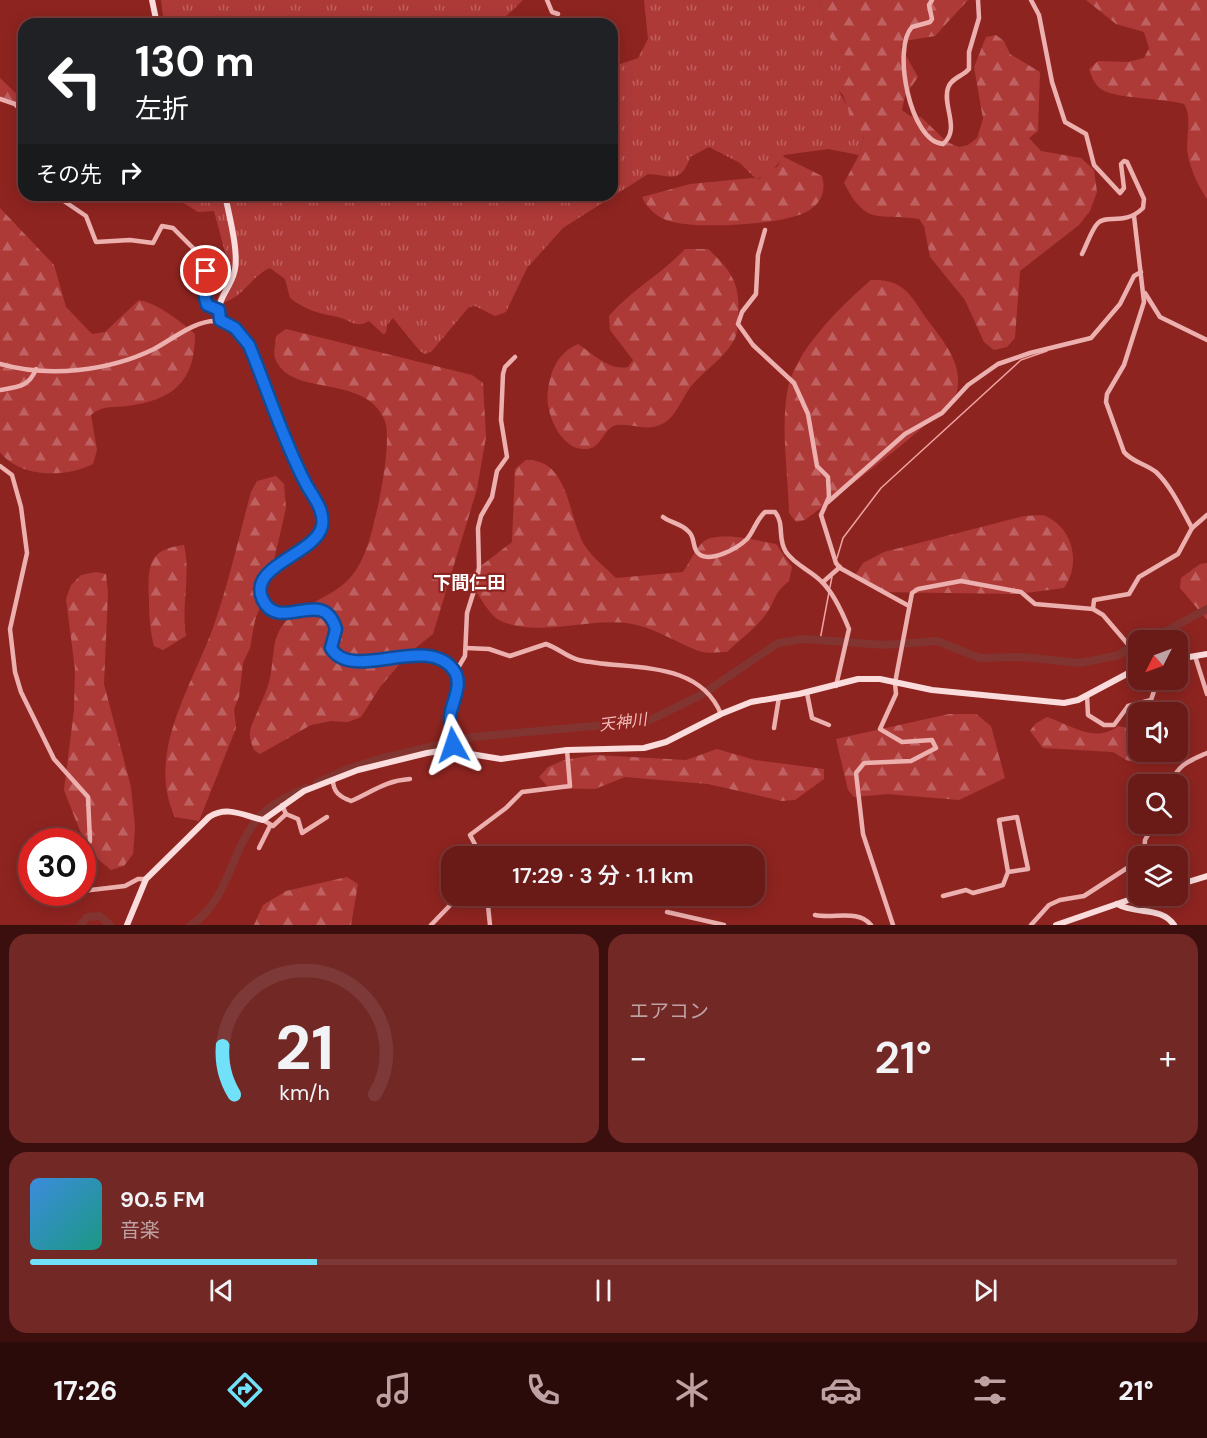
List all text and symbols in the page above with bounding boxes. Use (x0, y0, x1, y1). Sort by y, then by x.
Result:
text: 130 m (135, 34, 255, 89)
icon: left (36, 42, 114, 120)
text: 左折 (135, 91, 189, 126)
icon: right (114, 156, 147, 189)
text: その先 (36, 160, 102, 189)
pin (180, 245, 231, 296)
icon: arrive (189, 254, 222, 287)
district label: 下間仁田 (433, 571, 505, 595)
north arrow (1128, 630, 1188, 690)
map controls (1128, 630, 1188, 906)
button: sound (1128, 702, 1188, 762)
water label: 天神川 (598, 708, 650, 735)
position arrow (421, 713, 485, 777)
button: search (1128, 774, 1188, 834)
speed limit sign: 30 (18, 828, 96, 906)
button: layers (1128, 846, 1188, 906)
text: 17:29 · 3 分 · 1.1 km (512, 861, 694, 890)
text: エアコン (629, 998, 709, 1024)
text: 21 (275, 1007, 333, 1088)
text: 21° (874, 1028, 932, 1087)
text: − (629, 1036, 647, 1079)
text: + (1159, 1036, 1177, 1079)
text: km/h (279, 1080, 329, 1108)
text: 90.5 FM (120, 1185, 205, 1214)
text: 音楽 (120, 1217, 160, 1243)
icon: previous (205, 1274, 238, 1307)
icon: pause (587, 1274, 620, 1307)
icon: next (969, 1274, 1002, 1307)
icon: directions (224, 1369, 266, 1411)
icon: music (373, 1369, 415, 1411)
icon: phone (522, 1369, 564, 1411)
icon: climate (671, 1369, 713, 1411)
icon: car (820, 1369, 862, 1411)
icon: filters (969, 1369, 1011, 1411)
text: 17:26 (53, 1373, 117, 1408)
text: 21° (1118, 1373, 1153, 1408)

